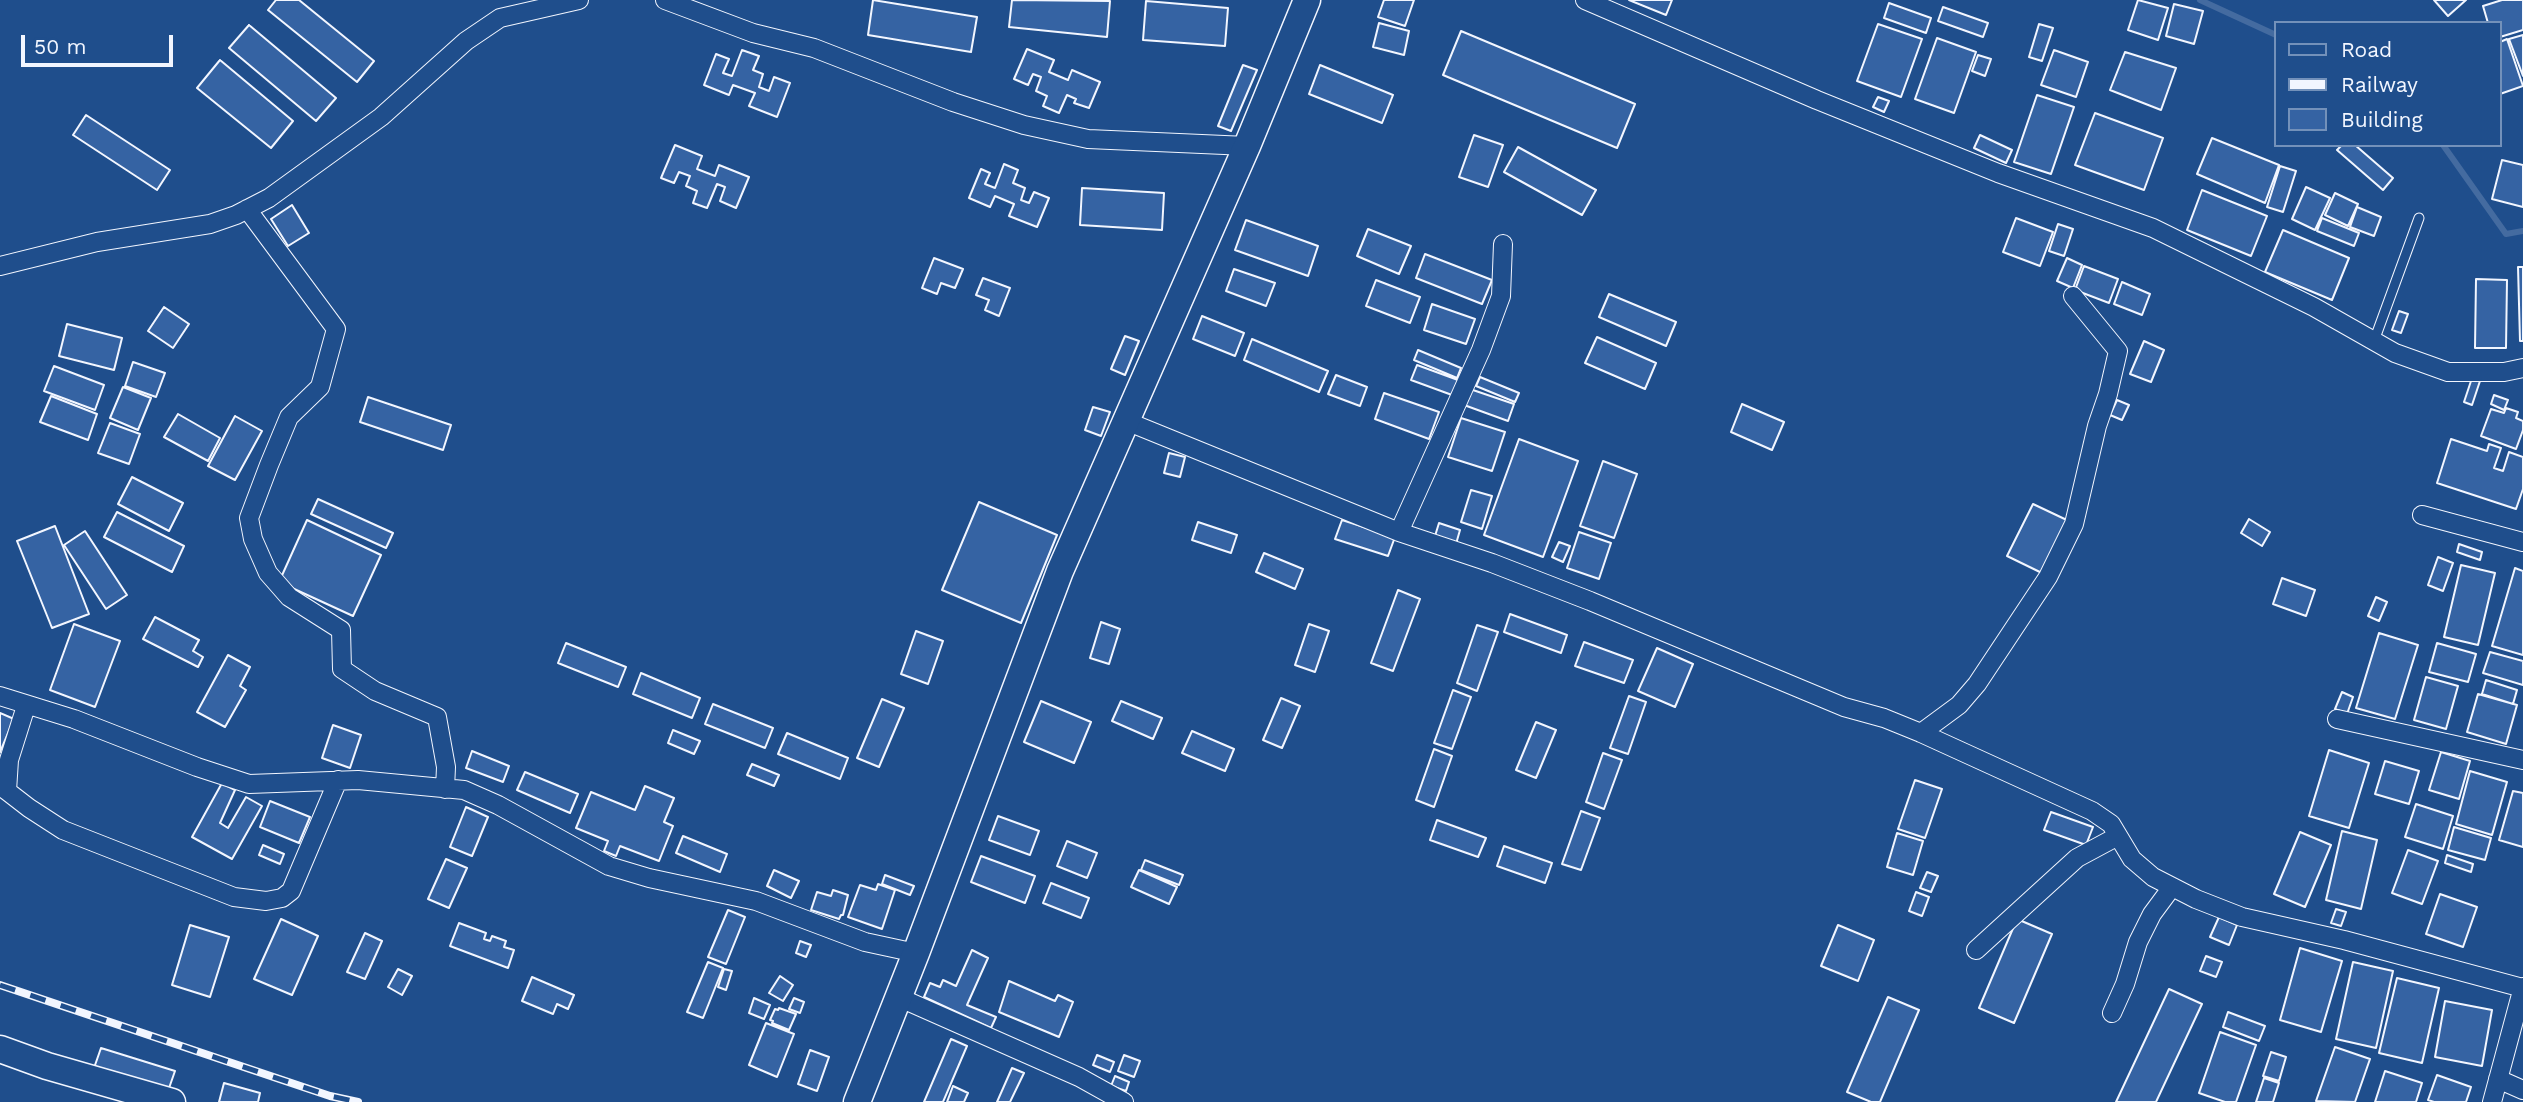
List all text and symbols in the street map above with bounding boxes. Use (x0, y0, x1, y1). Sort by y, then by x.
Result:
scale bar (24, 21, 177, 65)
legend (2274, 21, 2502, 147)
text: 50 m (34, 34, 86, 59)
text: Road (2341, 37, 2392, 62)
text: Railway (2341, 72, 2418, 97)
text: Building (2341, 107, 2423, 132)

